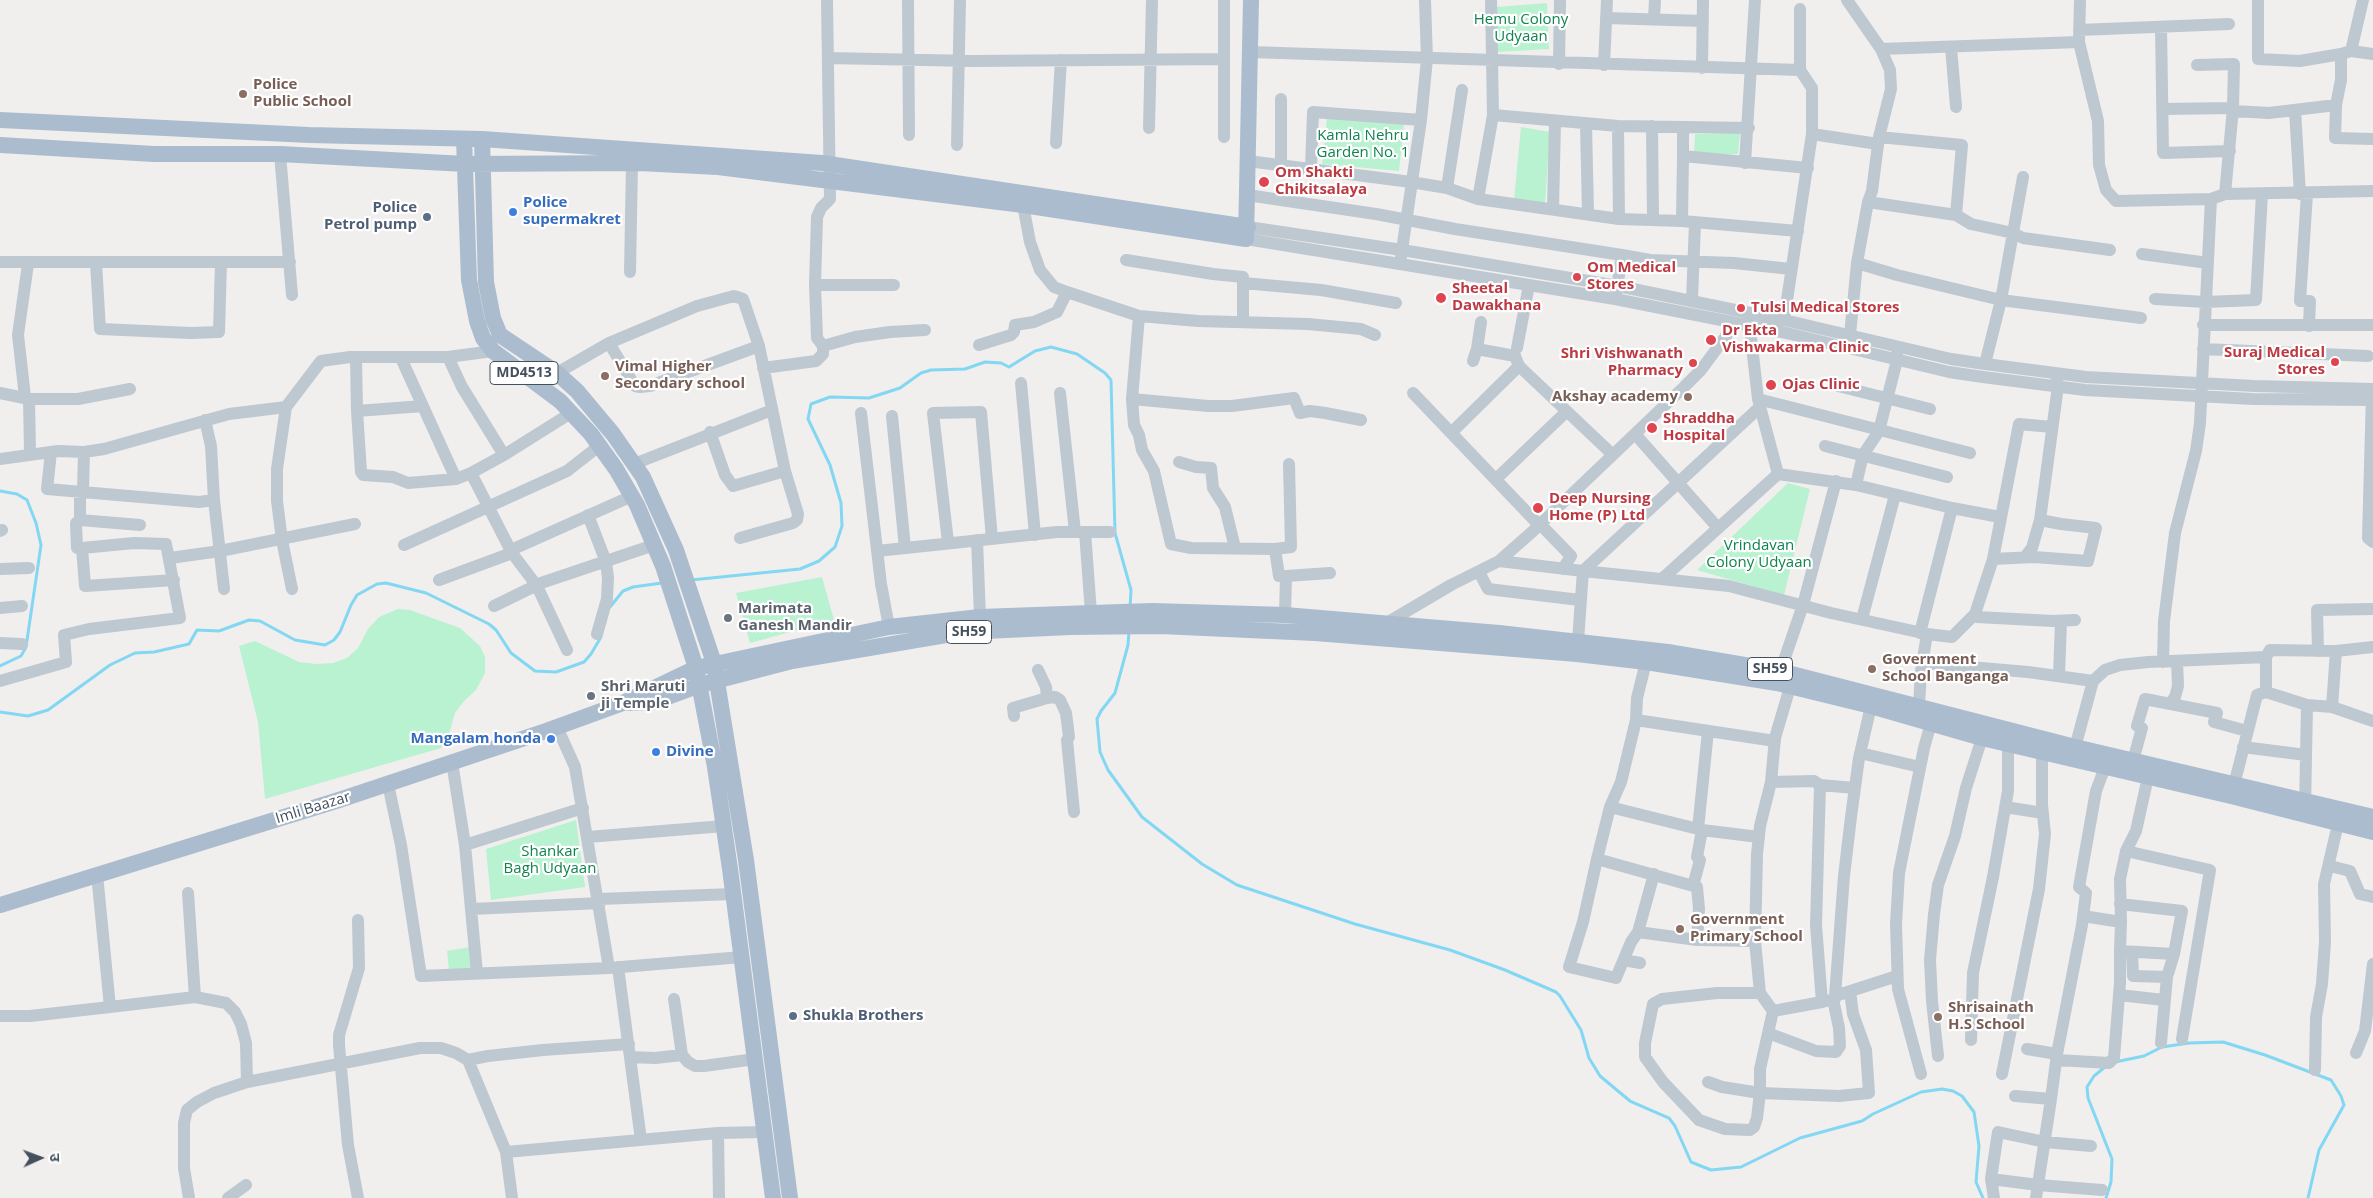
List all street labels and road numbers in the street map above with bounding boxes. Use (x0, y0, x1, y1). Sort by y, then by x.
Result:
road number: MD4513 (490, 362, 558, 384)
road number: SH59 (946, 620, 992, 644)
road number: SH59 (1748, 658, 1792, 681)
street label: Imli Baazar (273, 788, 353, 828)

